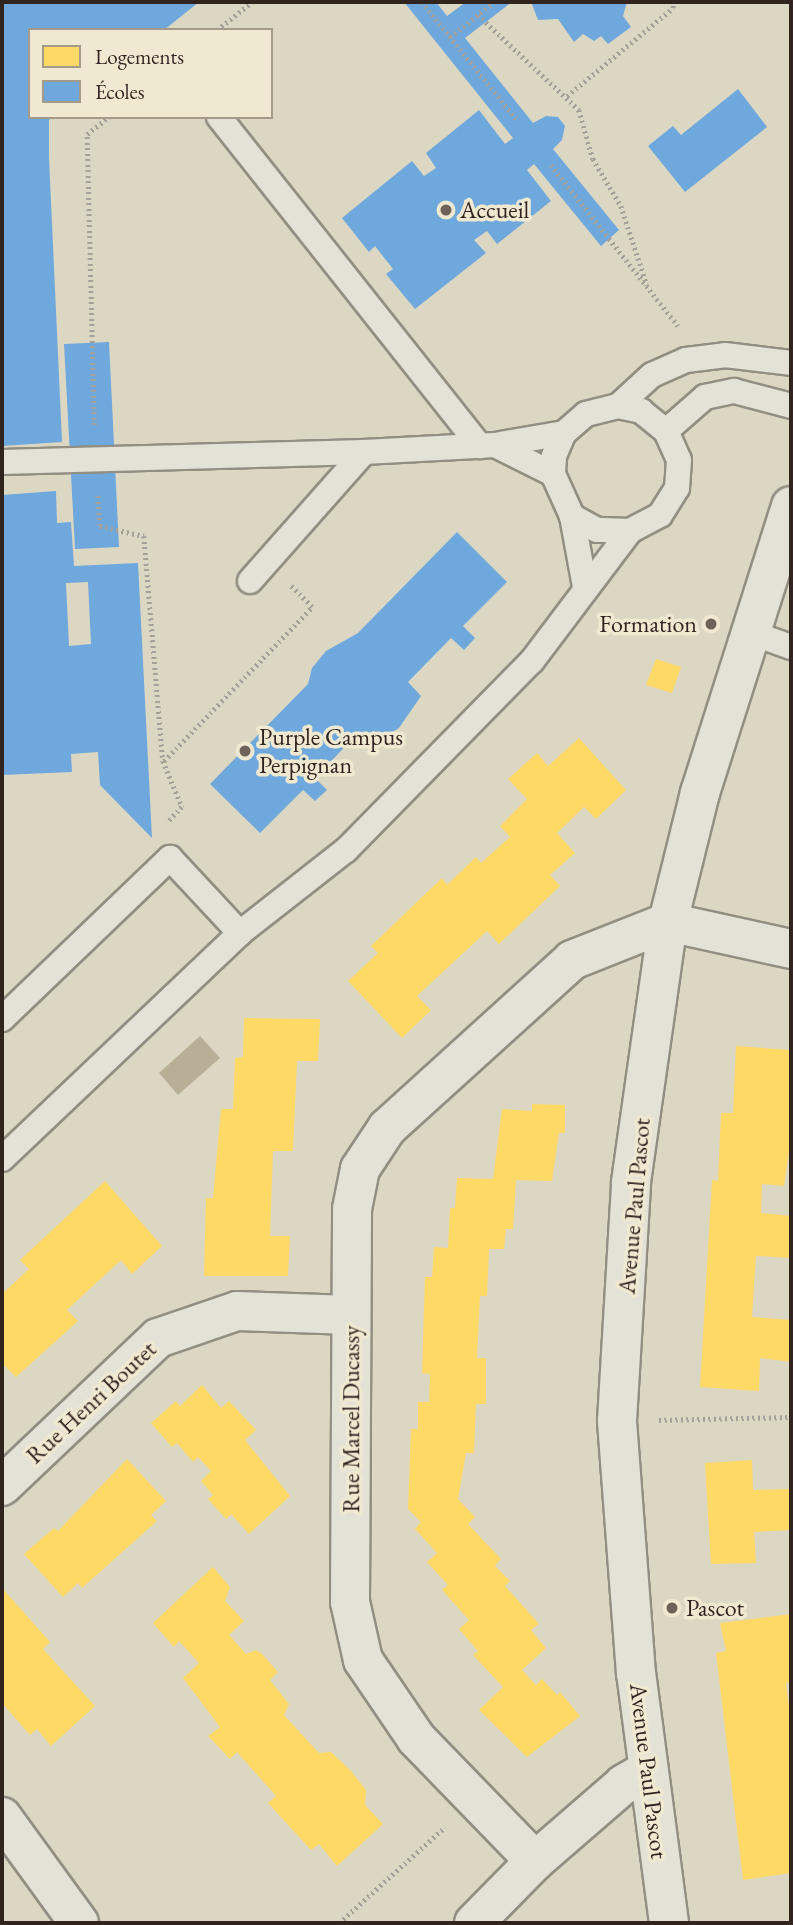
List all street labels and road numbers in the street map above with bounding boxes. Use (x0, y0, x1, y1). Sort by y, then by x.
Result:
street label: Avenue Paul Pascot (612, 1117, 656, 1295)
street label: Rue Marcel Ducassy (337, 1325, 365, 1513)
street label: Rue Henri Boutet (20, 1334, 162, 1470)
street label: Avenue Paul Pascot (624, 1682, 674, 1860)

